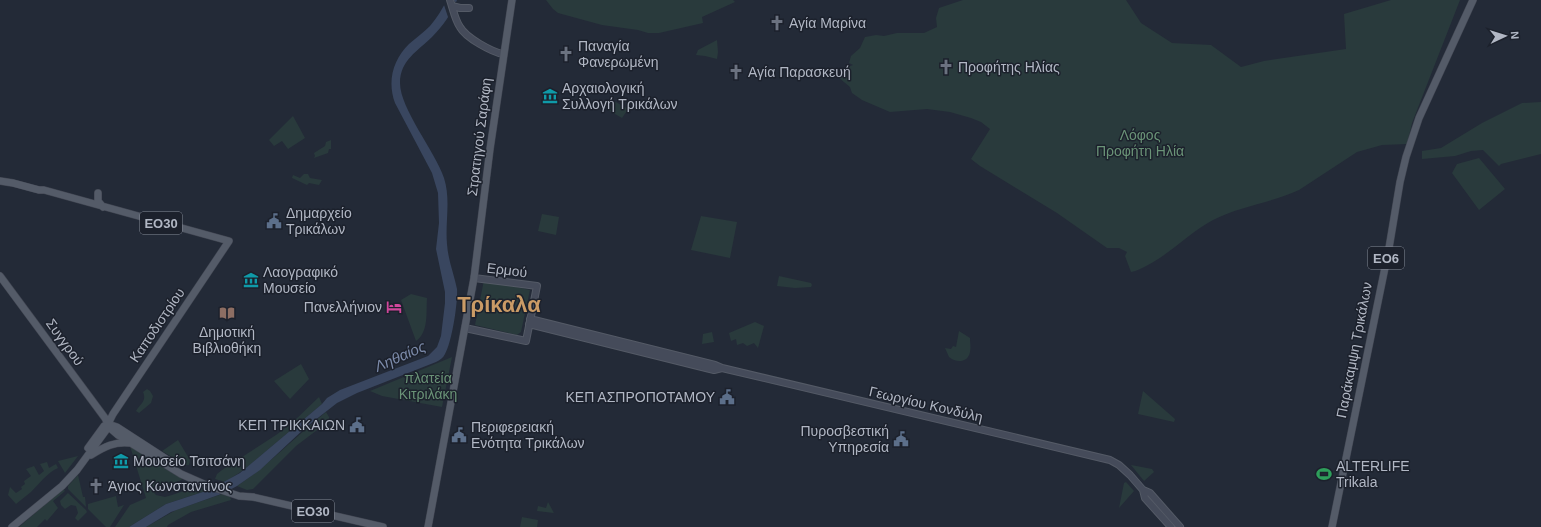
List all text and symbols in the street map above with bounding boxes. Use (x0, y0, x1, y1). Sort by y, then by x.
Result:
church icon: Αγία Μαρίνα (768, 14, 786, 32)
place label: Αγία Μαρίνα (789, 15, 866, 31)
north arrow (1485, 16, 1525, 56)
text: N (1509, 31, 1521, 40)
place label: Παναγία Φανερωμένη (578, 38, 659, 70)
church icon: Παναγία Φανερωμένη (557, 45, 575, 63)
church icon: Προφήτης Ηλίας (937, 58, 955, 76)
place label: Προφήτης Ηλίας (958, 59, 1060, 75)
church icon: Αγία Παρασκευή (727, 63, 745, 81)
place label: Αγία Παρασκευή (748, 64, 851, 80)
street label: Στρατηγού Σαράφη (464, 77, 494, 197)
place label: Αρχαιολογική Συλλογή Τρικάλων (562, 80, 678, 112)
museum icon: Αρχαιολογική Συλλογή Τρικάλων (541, 87, 559, 105)
park label: Λόφος Προφήτη Ηλία (1096, 127, 1184, 159)
place label: Δημαρχείο Τρικάλων (286, 205, 352, 237)
road number: ΕΟ30 (140, 212, 182, 234)
public building icon: Δημαρχείο Τρικάλων (265, 212, 283, 230)
road number: ΕΟ6 (1368, 247, 1404, 269)
street label: Ερμού (486, 260, 528, 280)
place label: Λαογραφικό Μουσείο (263, 264, 338, 296)
museum icon: Λαογραφικό Μουσείο (242, 271, 260, 289)
street label: Παράκαμψη Τρικάλων (1333, 281, 1375, 419)
street label: Καποδιστρίου (126, 285, 188, 365)
district label: Τρίκαλα (457, 292, 541, 317)
hotel icon: Πανελλήνιον (385, 298, 403, 316)
place label: Πανελλήνιον (304, 299, 382, 315)
library icon: Δημοτική Βιβλιοθήκη (218, 304, 236, 322)
street label: Συγγρού (43, 316, 87, 368)
place label: Δημοτική Βιβλιοθήκη (193, 324, 261, 356)
water label: Ληθαίος (371, 337, 429, 375)
park label: πλατεία Κιτριλάκη (399, 370, 457, 402)
street label: Γεωργίου Κονδύλη (867, 383, 985, 425)
public building icon: ΚΕΠ ΑΣΠΡΟΠΟΤΑΜΟΥ (718, 388, 736, 406)
place label: ΚΕΠ ΑΣΠΡΟΠΟΤΑΜΟΥ (565, 389, 716, 405)
public building icon: ΚΕΠ ΤΡΙΚΚΑΙΩΝ (348, 416, 366, 434)
place label: ΚΕΠ ΤΡΙΚΚΑΙΩΝ (238, 417, 345, 433)
place label: Περιφερειακή Ενότητα Τρικάλων (471, 419, 585, 451)
place label: Πυροσβεστική Υπηρεσία (800, 423, 889, 455)
public building icon: Περιφερειακή Ενότητα Τρικάλων (450, 426, 468, 444)
public building icon: Πυροσβεστική Υπηρεσία (892, 430, 910, 448)
museum icon: Μουσείο Τσιτσάνη (112, 452, 130, 470)
place label: Μουσείο Τσιτσάνη (133, 453, 245, 469)
place label: ALTERLIFE Trikala (1336, 458, 1410, 490)
sports icon: ALTERLIFE Trikala (1315, 465, 1333, 483)
church icon: Άγιος Κωνσταντίνος (87, 477, 105, 495)
place label: Άγιος Κωνσταντίνος (108, 478, 232, 494)
road number: ΕΟ30 (292, 500, 334, 522)

